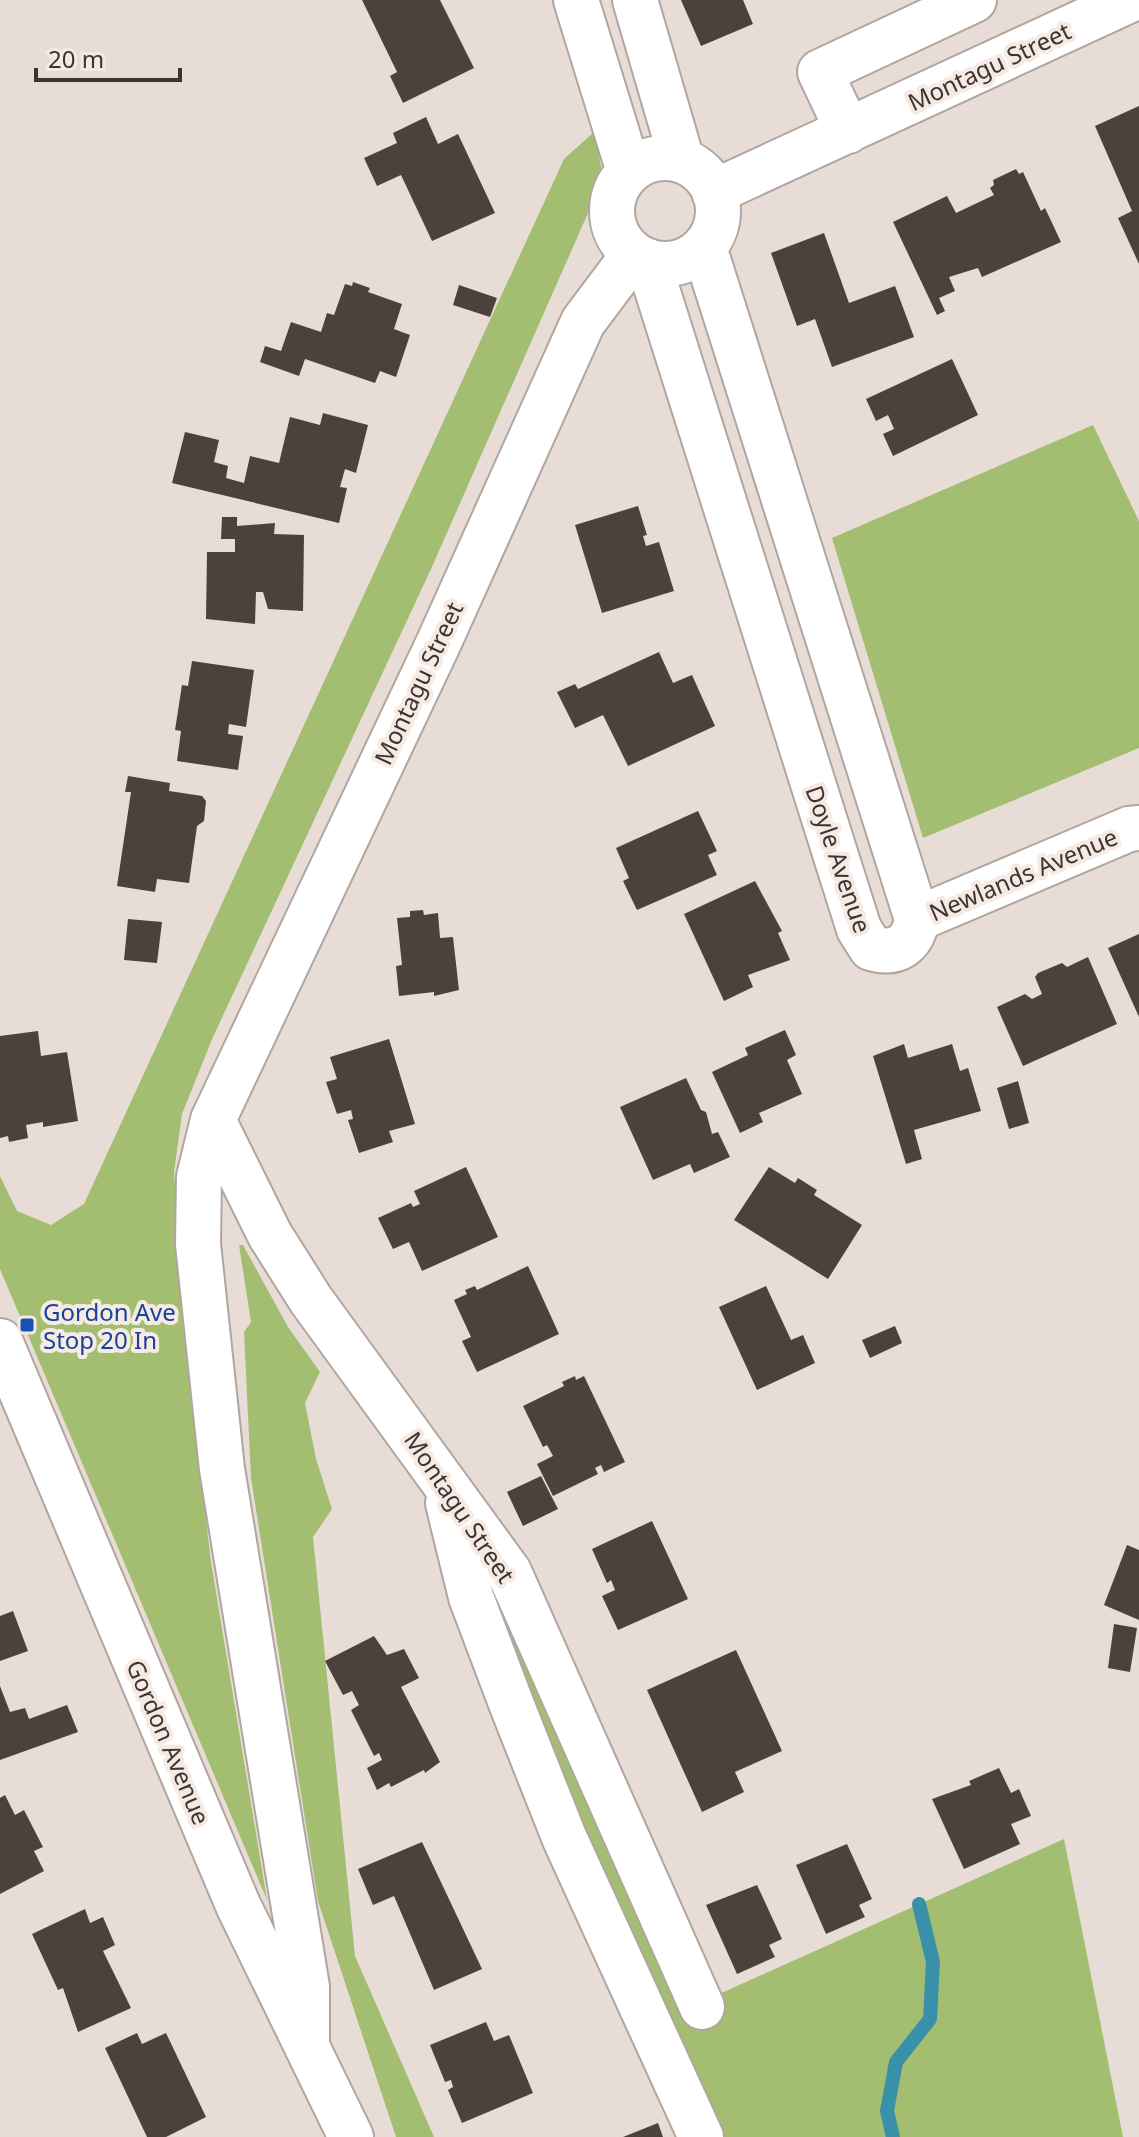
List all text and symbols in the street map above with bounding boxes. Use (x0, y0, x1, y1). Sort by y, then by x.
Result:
street label: Montagu Street (902, 14, 1076, 118)
scale bar (36, 32, 180, 82)
text: 20 m (48, 42, 104, 75)
street label: Montagu Street (366, 596, 470, 770)
street label: Doyle Avenue (798, 781, 880, 937)
street label: Newlands Avenue (924, 819, 1122, 929)
place label: Gordon Ave Stop 20 In (43, 1295, 176, 1356)
marker: Gordon Ave Stop 20 In (18, 1316, 36, 1334)
street label: Montagu Street (397, 1425, 523, 1589)
street label: Gordon Avenue (119, 1655, 219, 1829)

